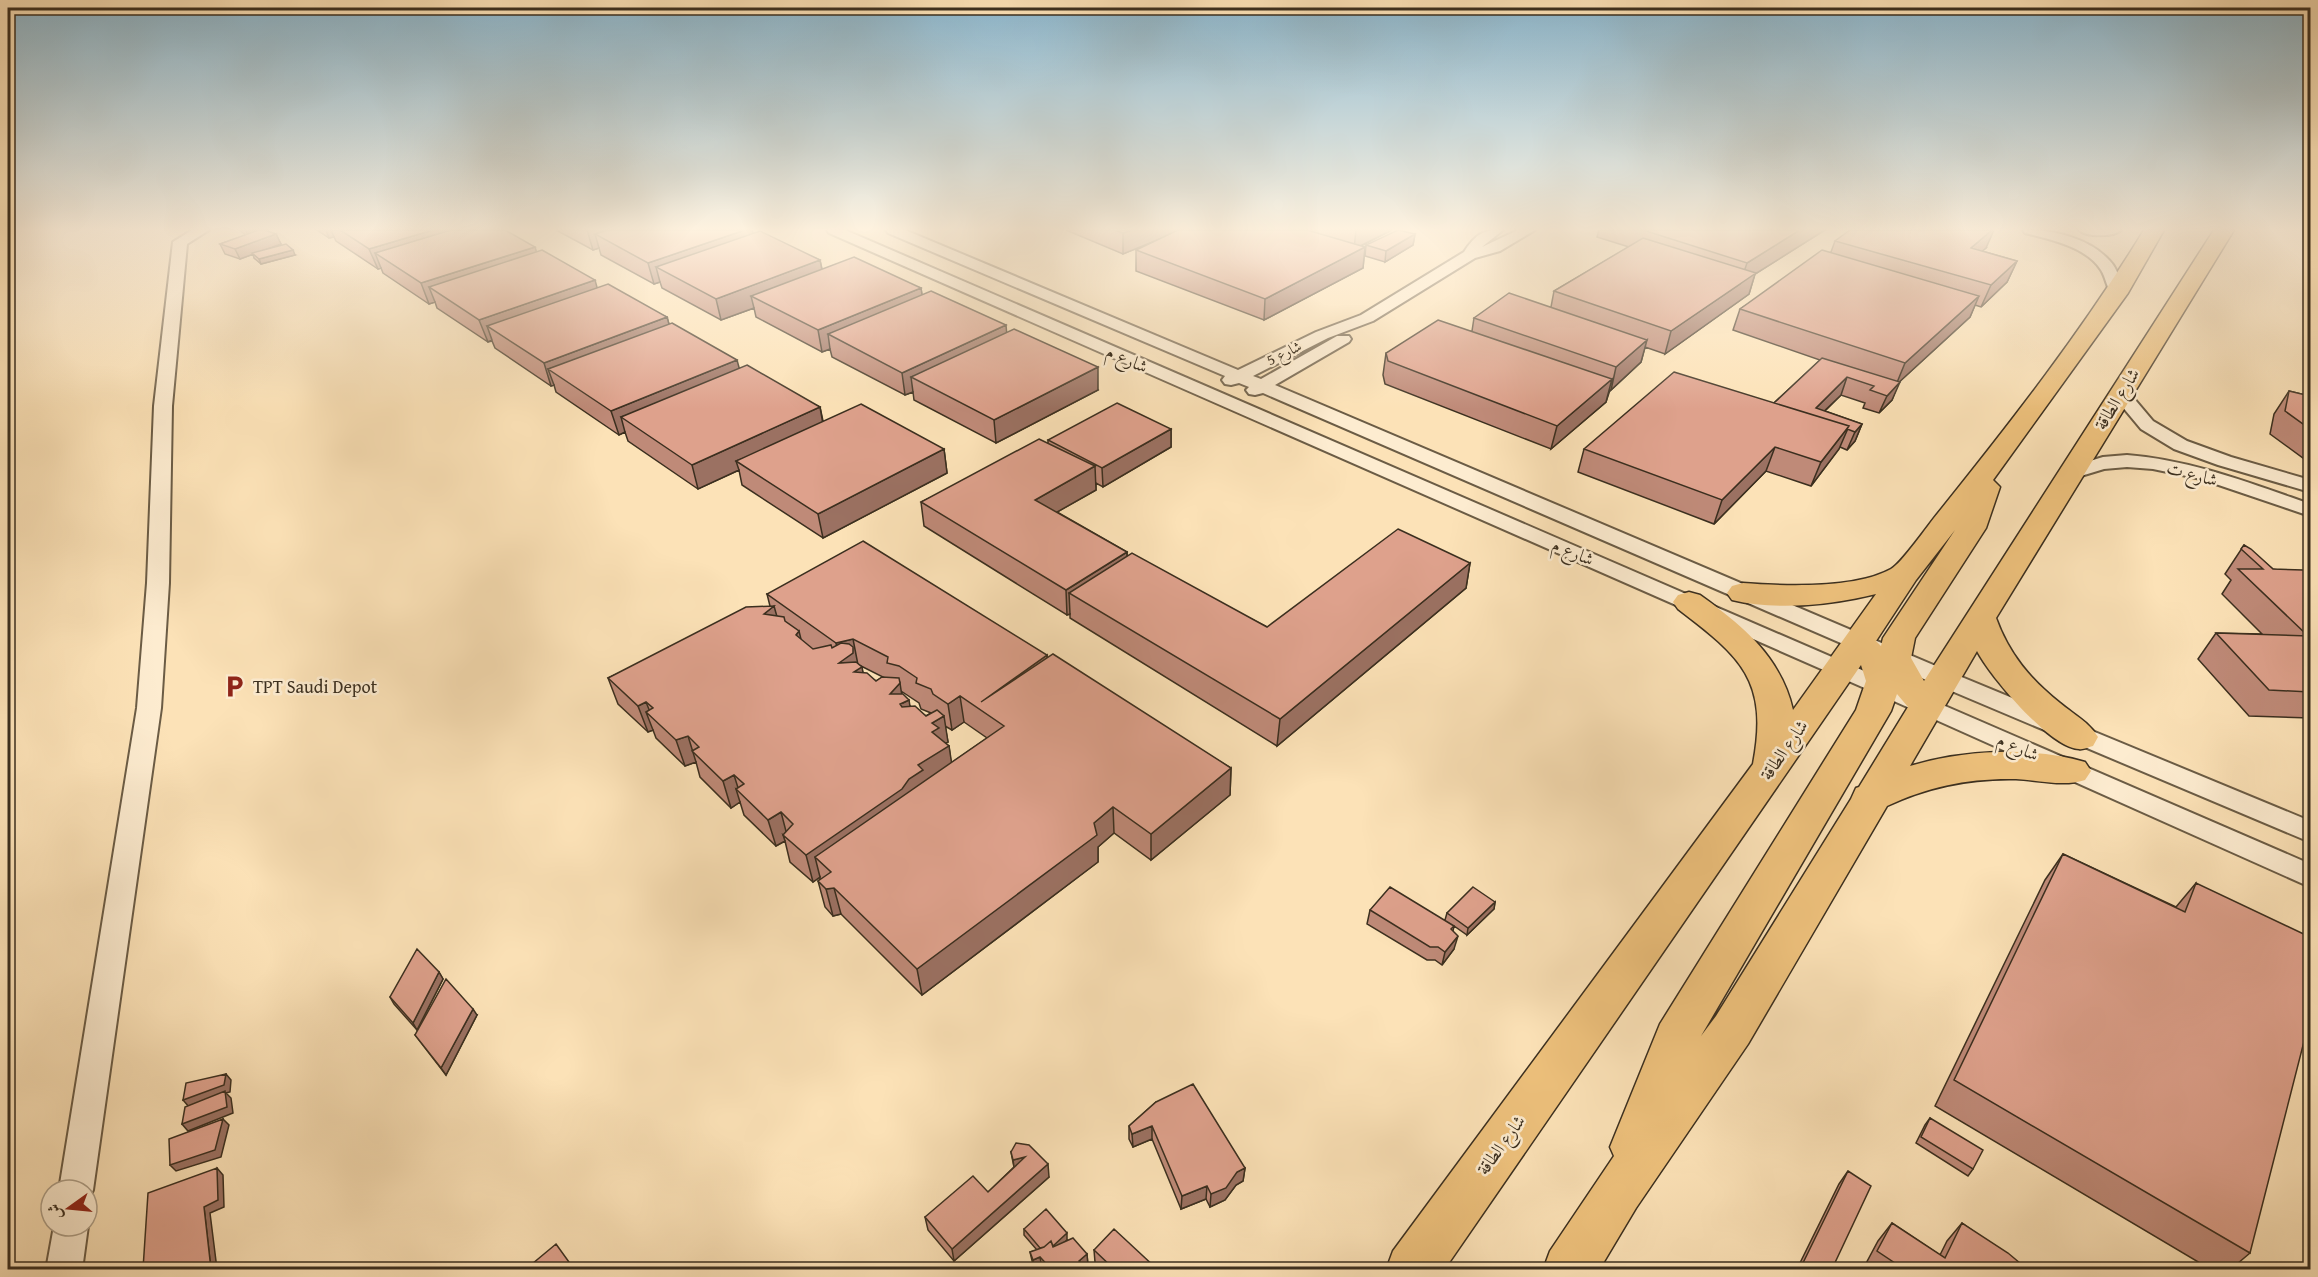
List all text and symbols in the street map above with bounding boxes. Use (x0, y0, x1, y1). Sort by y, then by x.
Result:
street label: شارع 5 (1263, 335, 1306, 373)
street label: شارع م (1101, 337, 1152, 382)
street label: شارع الطاقة (2087, 363, 2148, 436)
street label: شارع ت (2163, 454, 2221, 495)
street label: شارع م (1547, 531, 1598, 575)
place label: TPT Saudi Depot (253, 673, 378, 700)
parking icon: TPT Saudi Depot (222, 674, 248, 700)
street label: شارع الطاقة (1753, 714, 1816, 787)
street label: شارع م (1992, 725, 2043, 770)
street label: شارع الطاقة (1470, 1109, 1533, 1182)
north arrow (39, 1178, 99, 1238)
text: ش (41, 1201, 68, 1223)

